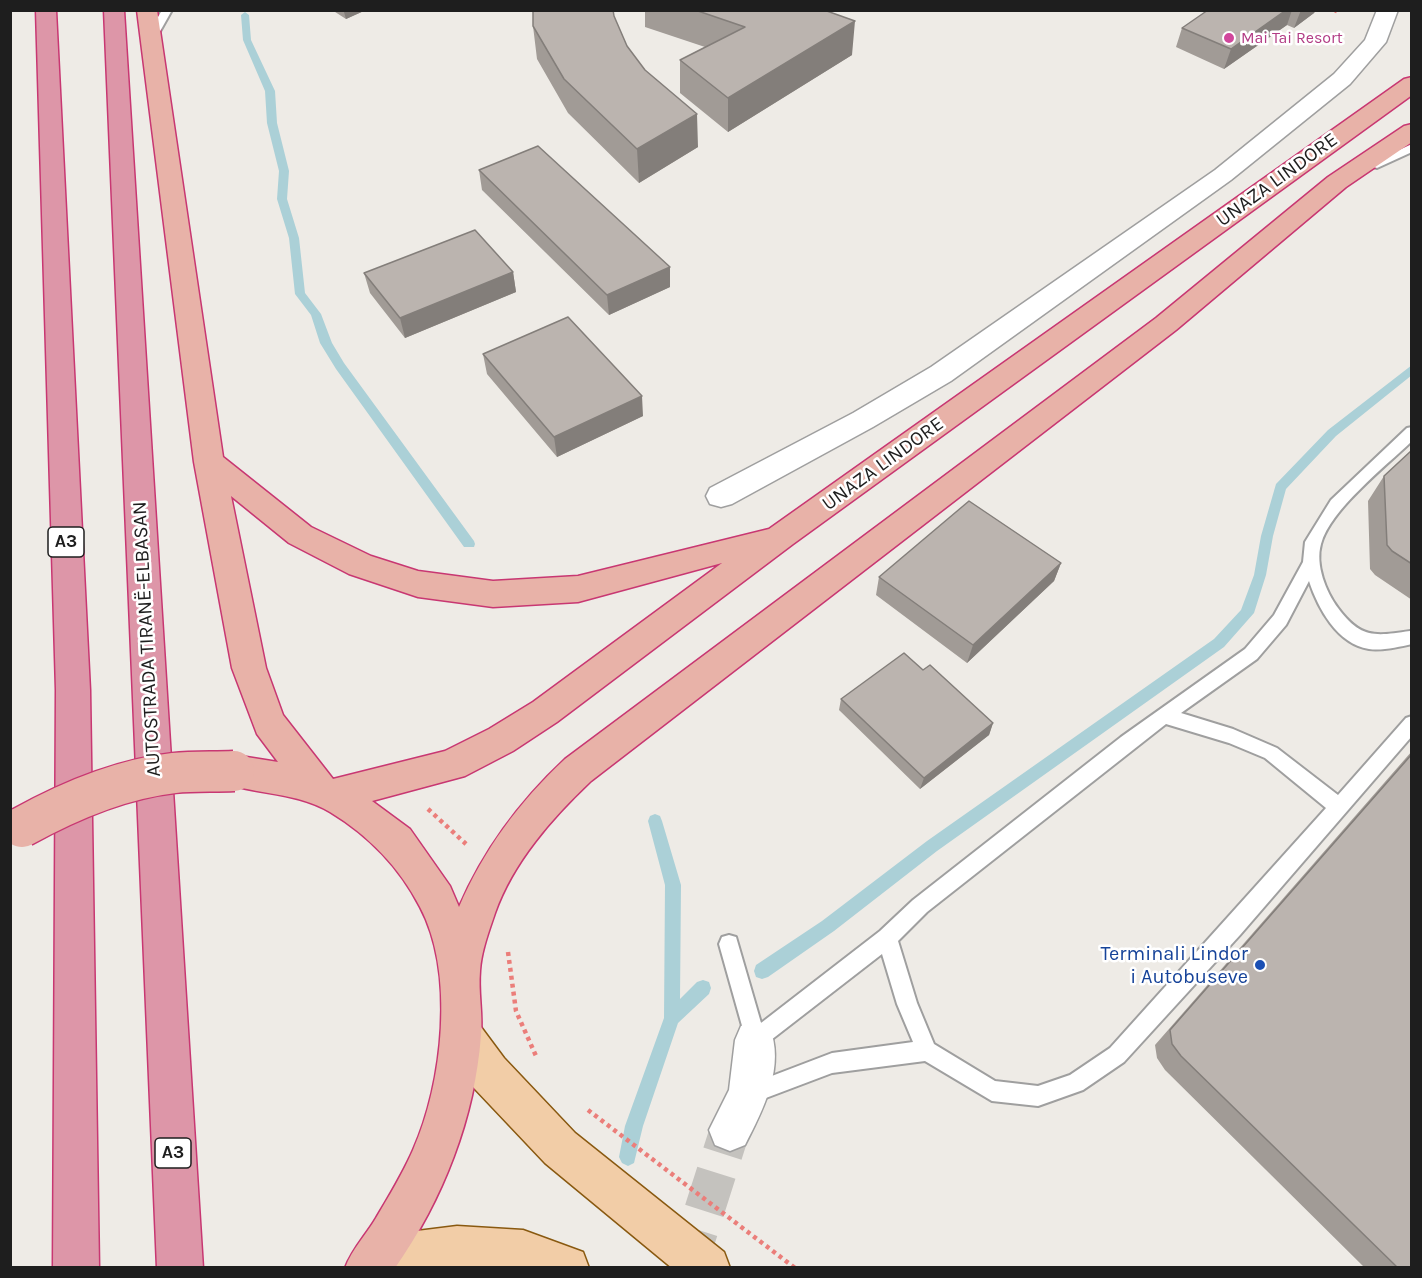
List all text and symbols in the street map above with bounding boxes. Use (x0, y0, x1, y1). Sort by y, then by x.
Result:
place label: Mai Tai Resort (1241, 28, 1343, 48)
marker: Mai Tai Resort (1222, 31, 1236, 45)
street label: UNAZA LINDORE (1211, 128, 1343, 232)
street label: UNAZA LINDORE (817, 412, 949, 516)
street label: AUTOSTRADA TIRANË-ELBASAN (128, 501, 166, 777)
road number: A3 (48, 527, 84, 557)
place label: Terminali Lindor i Autobuseve (1101, 942, 1248, 989)
marker: Terminali Lindor i Autobuseve (1253, 958, 1267, 972)
road number: A3 (155, 1138, 191, 1168)

